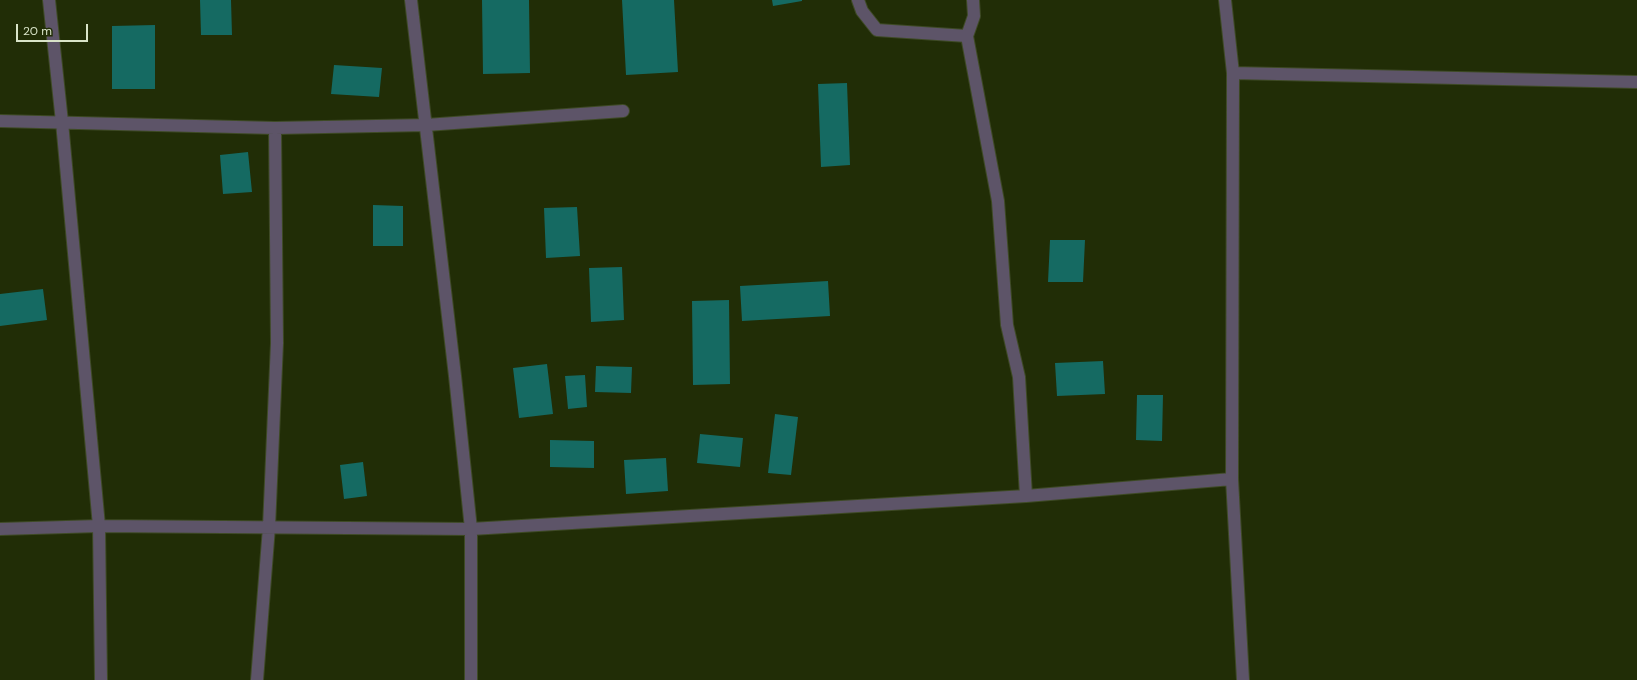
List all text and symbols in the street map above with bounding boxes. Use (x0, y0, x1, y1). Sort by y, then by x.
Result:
scale bar (18, 16, 90, 42)
text: 20 m (23, 23, 52, 39)

